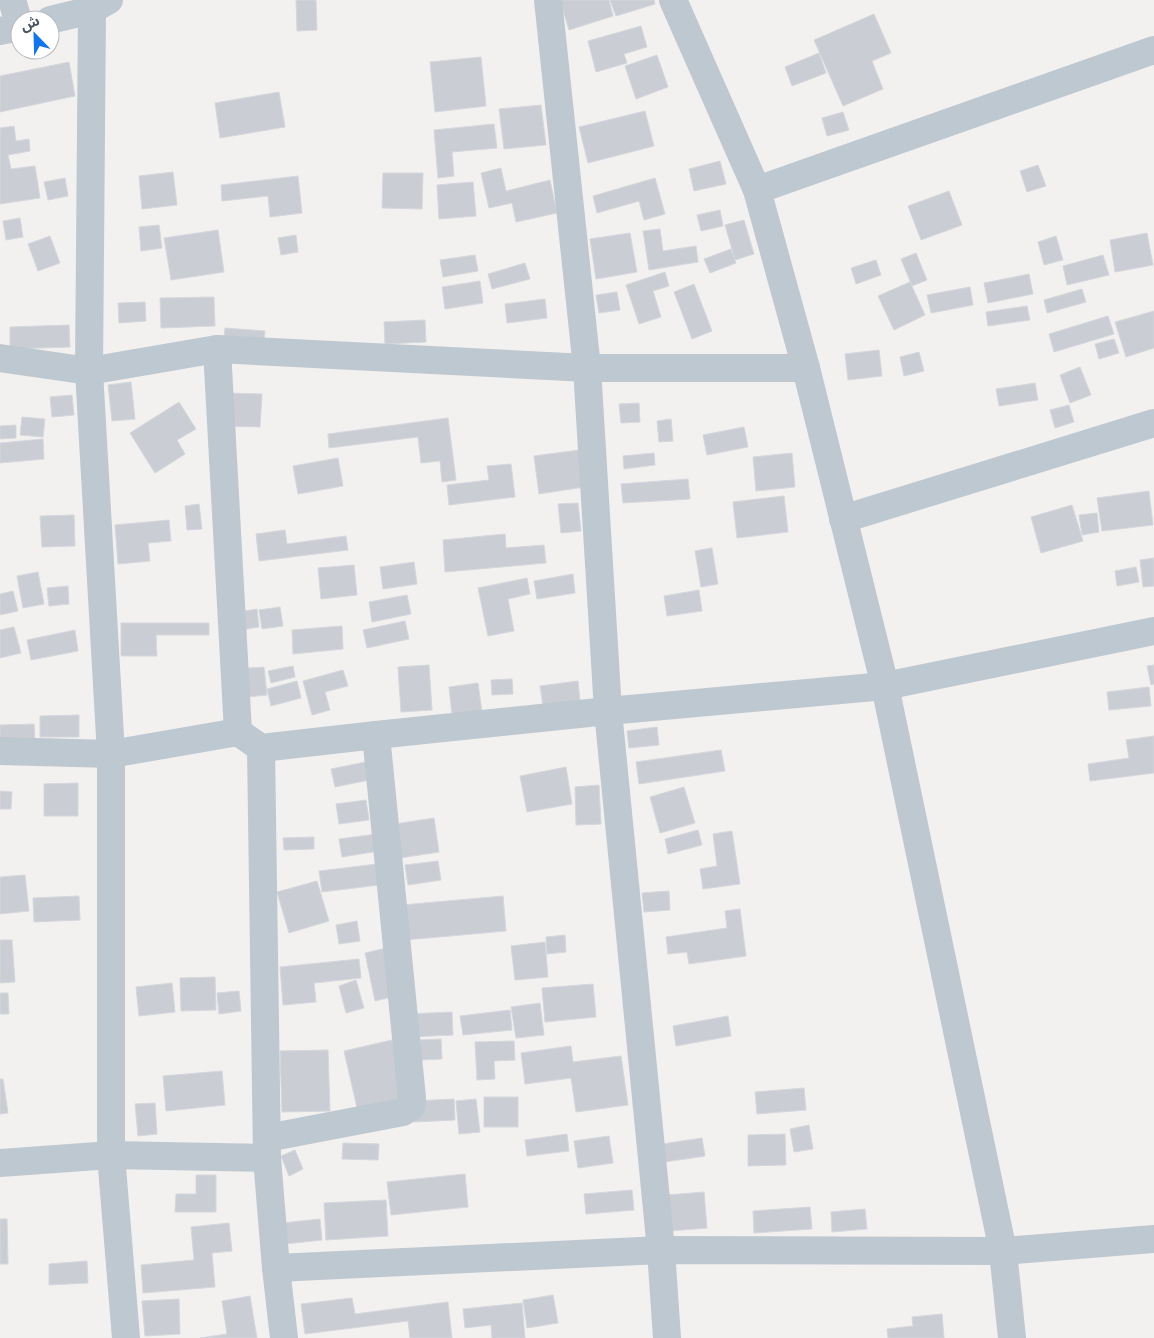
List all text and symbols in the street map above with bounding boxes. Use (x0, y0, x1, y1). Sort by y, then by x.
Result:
north arrow (10, 10, 60, 60)
text: ش (18, 11, 42, 34)

